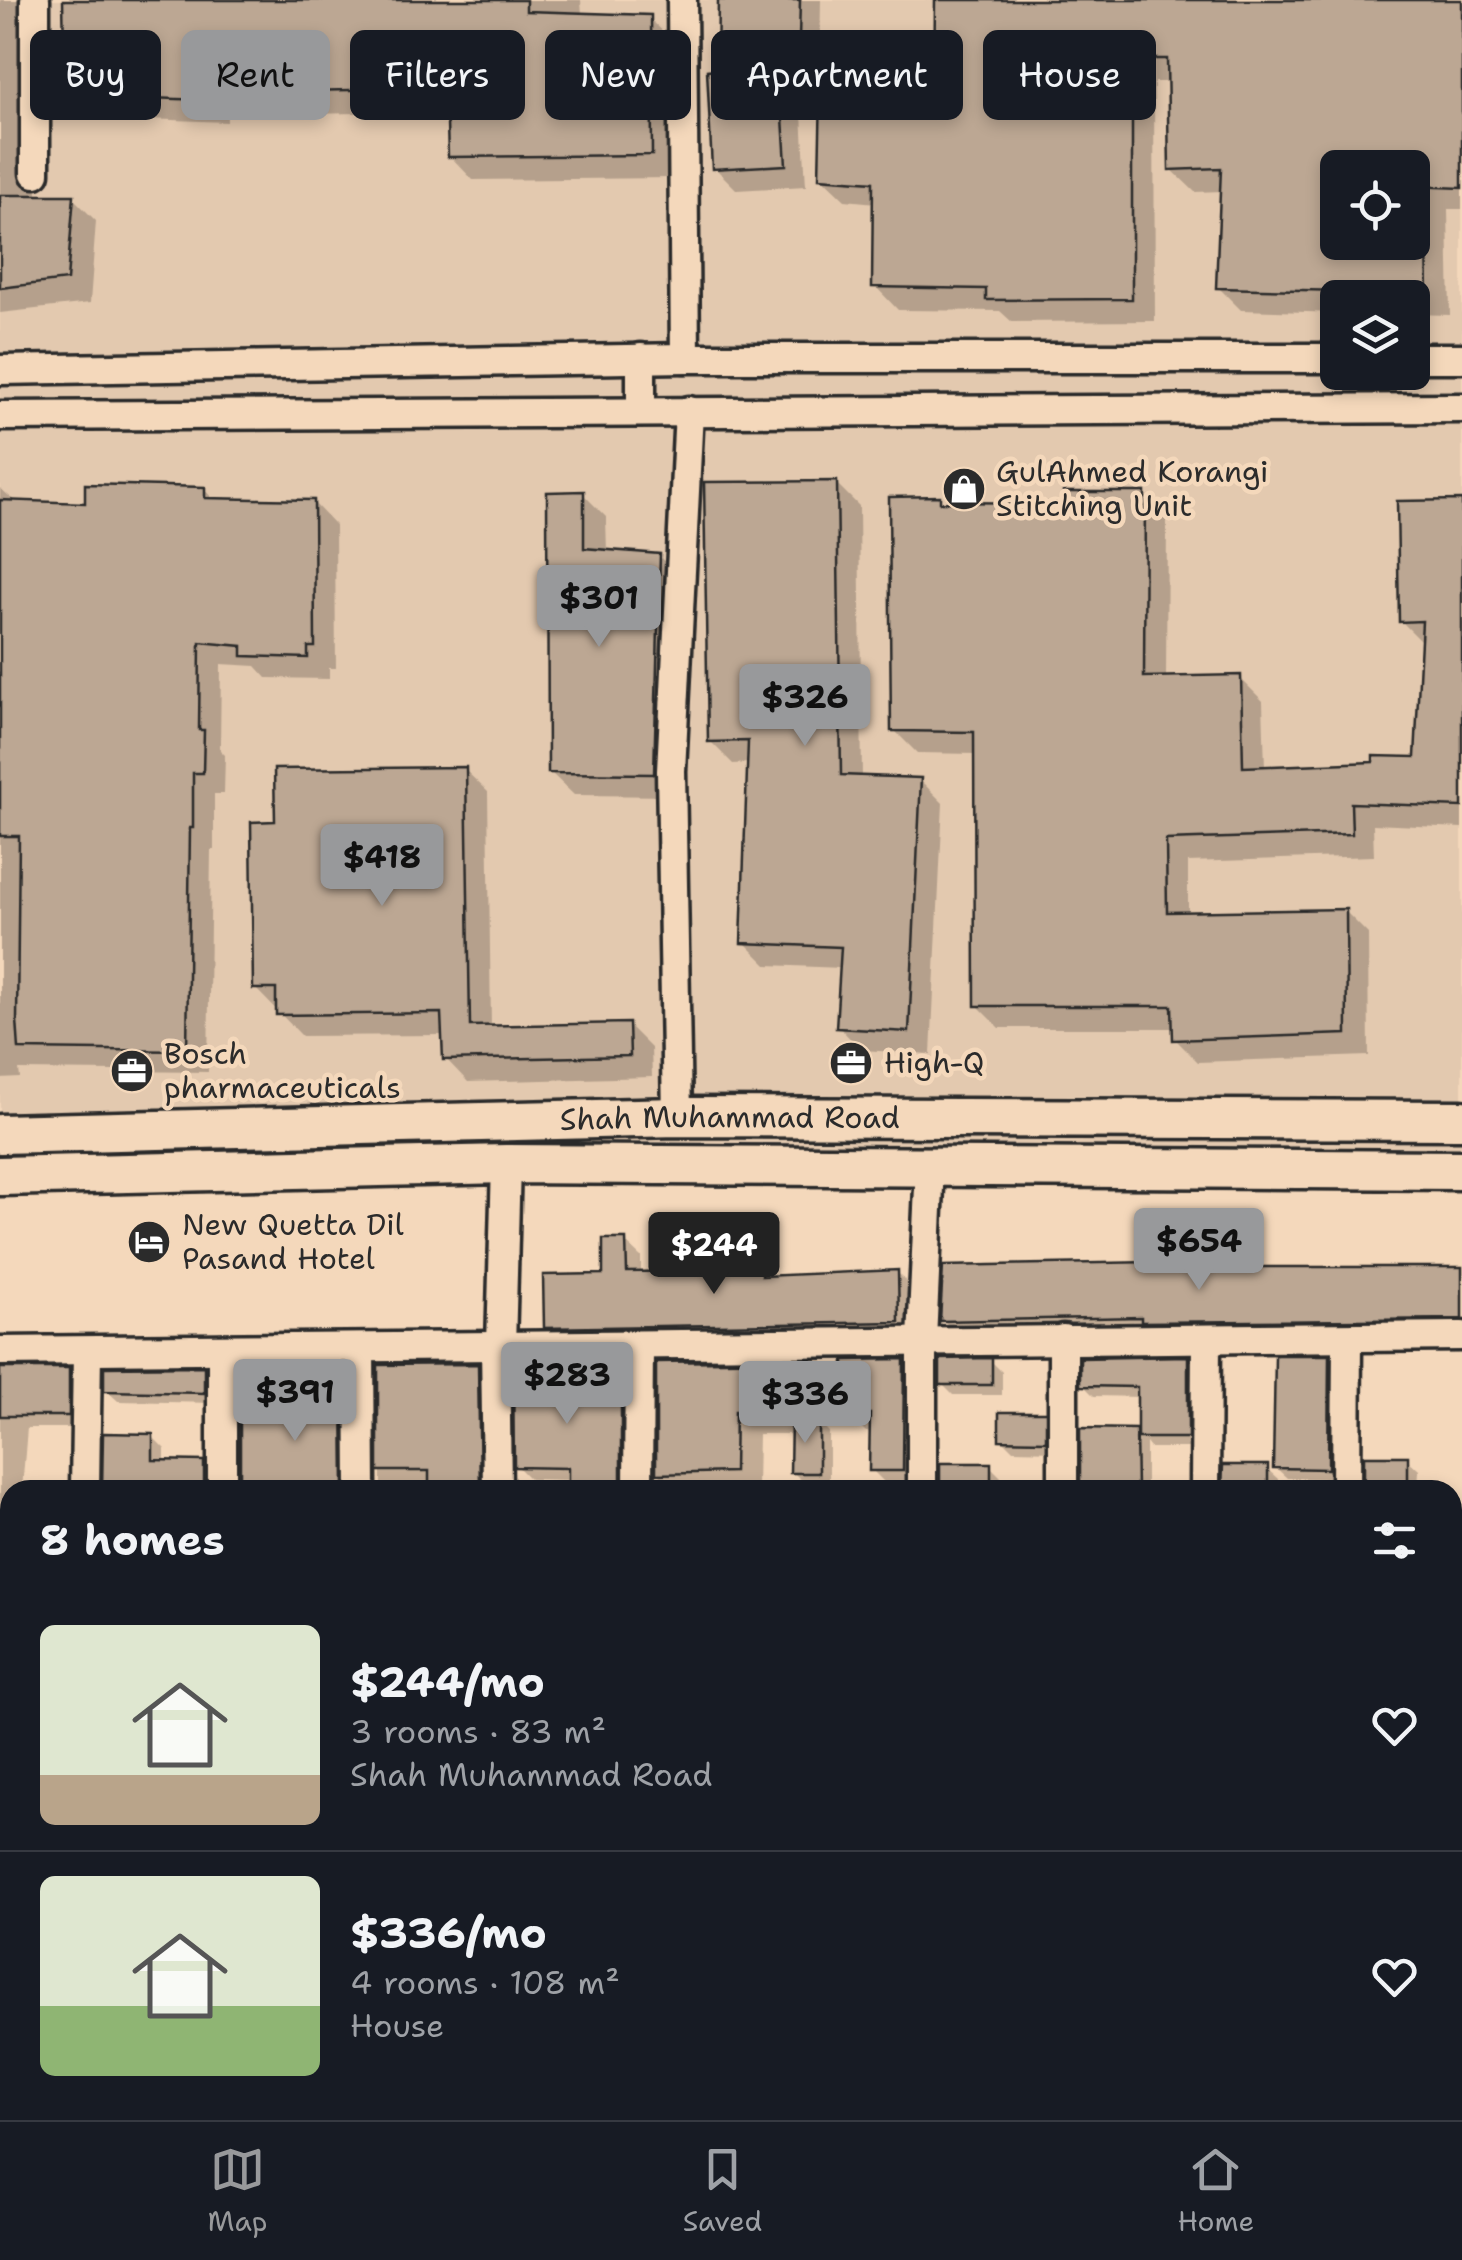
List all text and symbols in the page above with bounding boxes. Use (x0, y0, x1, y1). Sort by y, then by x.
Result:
chip: Buy (30, 30, 161, 120)
chip: Rent (181, 30, 330, 120)
chip: Filters (350, 30, 525, 120)
chip: New (545, 30, 691, 120)
chip: Apartment (711, 30, 963, 120)
chip: House (983, 30, 1156, 120)
map controls (1320, 150, 1430, 390)
button: locate (1320, 150, 1430, 260)
button: layers (1320, 280, 1430, 390)
place label: GulAhmed Korangi Stitching Unit (996, 451, 1269, 526)
shop icon: GulAhmed Korangi Stitching Unit (941, 466, 987, 512)
pin: $301 (540, 565, 658, 650)
text: $301 (559, 576, 639, 619)
pin: $326 (746, 664, 864, 749)
text: $326 (761, 675, 849, 718)
pin: $418 (323, 824, 441, 909)
text: $418 (343, 835, 422, 878)
place label: Bosch pharmaceuticals (164, 1033, 401, 1108)
office icon: High-Q (828, 1040, 874, 1086)
place label: High-Q (884, 1042, 984, 1083)
office icon: Bosch pharmaceuticals (109, 1048, 155, 1094)
street label: Shah Muhammad Road (559, 1096, 900, 1140)
place label: New Quetta Dil Pasand Hotel (182, 1204, 404, 1279)
pin: $654 (1140, 1208, 1258, 1293)
pin: $244 (655, 1212, 773, 1297)
hotel icon: New Quetta Dil Pasand Hotel (126, 1219, 172, 1265)
text: $654 (1156, 1219, 1242, 1262)
text: $244 (670, 1223, 758, 1266)
pin: $283 (508, 1342, 626, 1427)
text: $283 (523, 1353, 611, 1396)
pin: $391 (236, 1359, 354, 1444)
pin: $336 (746, 1361, 864, 1446)
text: $391 (255, 1370, 335, 1413)
text: $336 (761, 1372, 849, 1415)
text: 8 homes (40, 1512, 225, 1568)
icon: filters (1367, 1513, 1422, 1568)
text: $244/mo (350, 1654, 545, 1710)
icon: home (120, 1665, 240, 1785)
icon: heart (1367, 1698, 1422, 1753)
text: 3 rooms · 83 m² (350, 1710, 606, 1753)
text: Shah Muhammad Road (350, 1753, 712, 1796)
text: $336/mo (350, 1905, 547, 1961)
icon: home (120, 1916, 240, 2036)
icon: heart (1367, 1949, 1422, 2004)
text: 4 rooms · 108 m² (350, 1961, 620, 2004)
text: House (350, 2004, 444, 2047)
tab: Map (208, 2142, 268, 2240)
tab: Saved (683, 2142, 762, 2240)
tab: Home (1177, 2142, 1254, 2240)

